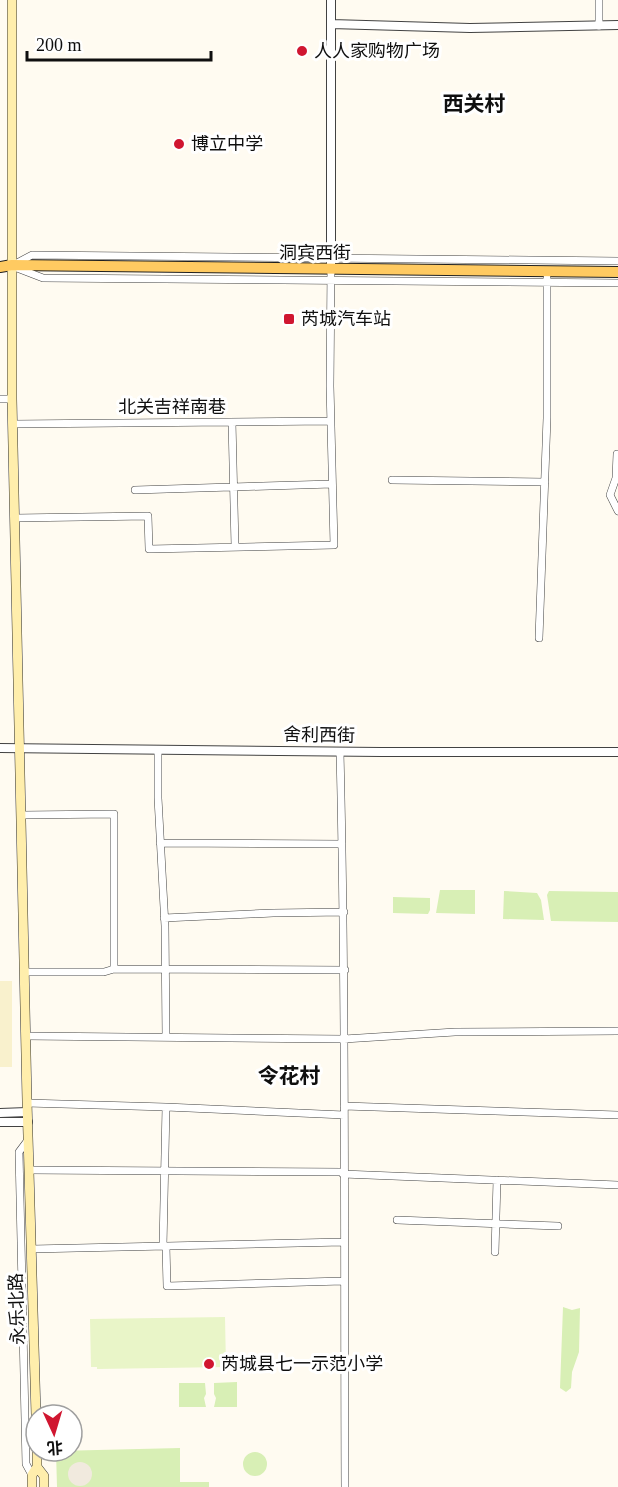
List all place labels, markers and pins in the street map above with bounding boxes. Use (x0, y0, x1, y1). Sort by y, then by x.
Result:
place label: 人人家购物广场 (314, 41, 440, 61)
marker: 人人家购物广场 (295, 44, 309, 58)
place label: 博立中学 (191, 134, 263, 154)
marker: 博立中学 (172, 137, 186, 151)
place label: 芮城汽车站 (301, 309, 391, 329)
marker: 芮城汽车站 (282, 312, 296, 326)
place label: 芮城县七一示范小学 (221, 1354, 383, 1374)
marker: 芮城县七一示范小学 (202, 1357, 216, 1371)

